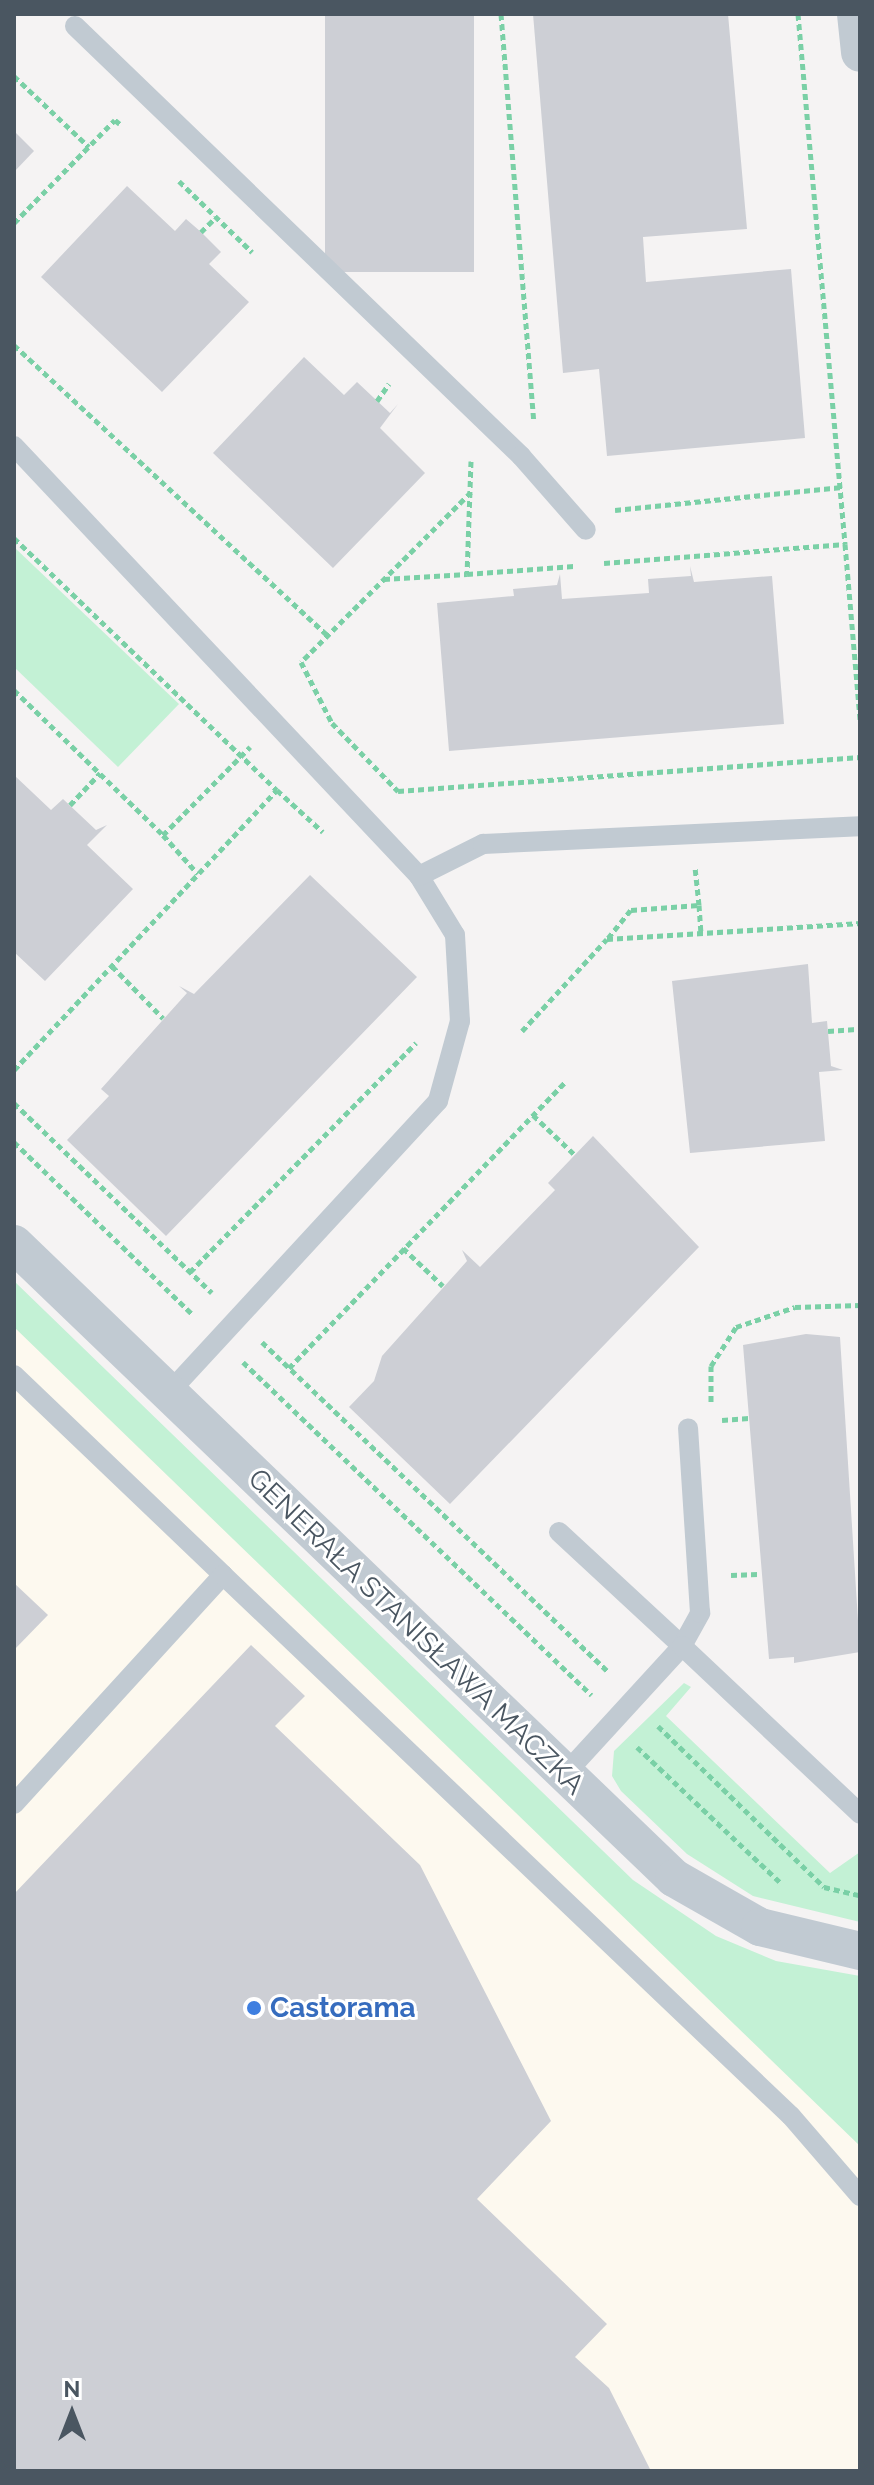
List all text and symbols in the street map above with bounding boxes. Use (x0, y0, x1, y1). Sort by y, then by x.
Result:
street label: GENERAŁA STANISŁAWA MACZKA (240, 1462, 592, 1802)
place label: Castorama (270, 1991, 416, 2025)
marker: Castorama (245, 1999, 263, 2017)
north arrow (32, 2373, 112, 2453)
text: N (64, 2376, 80, 2402)

